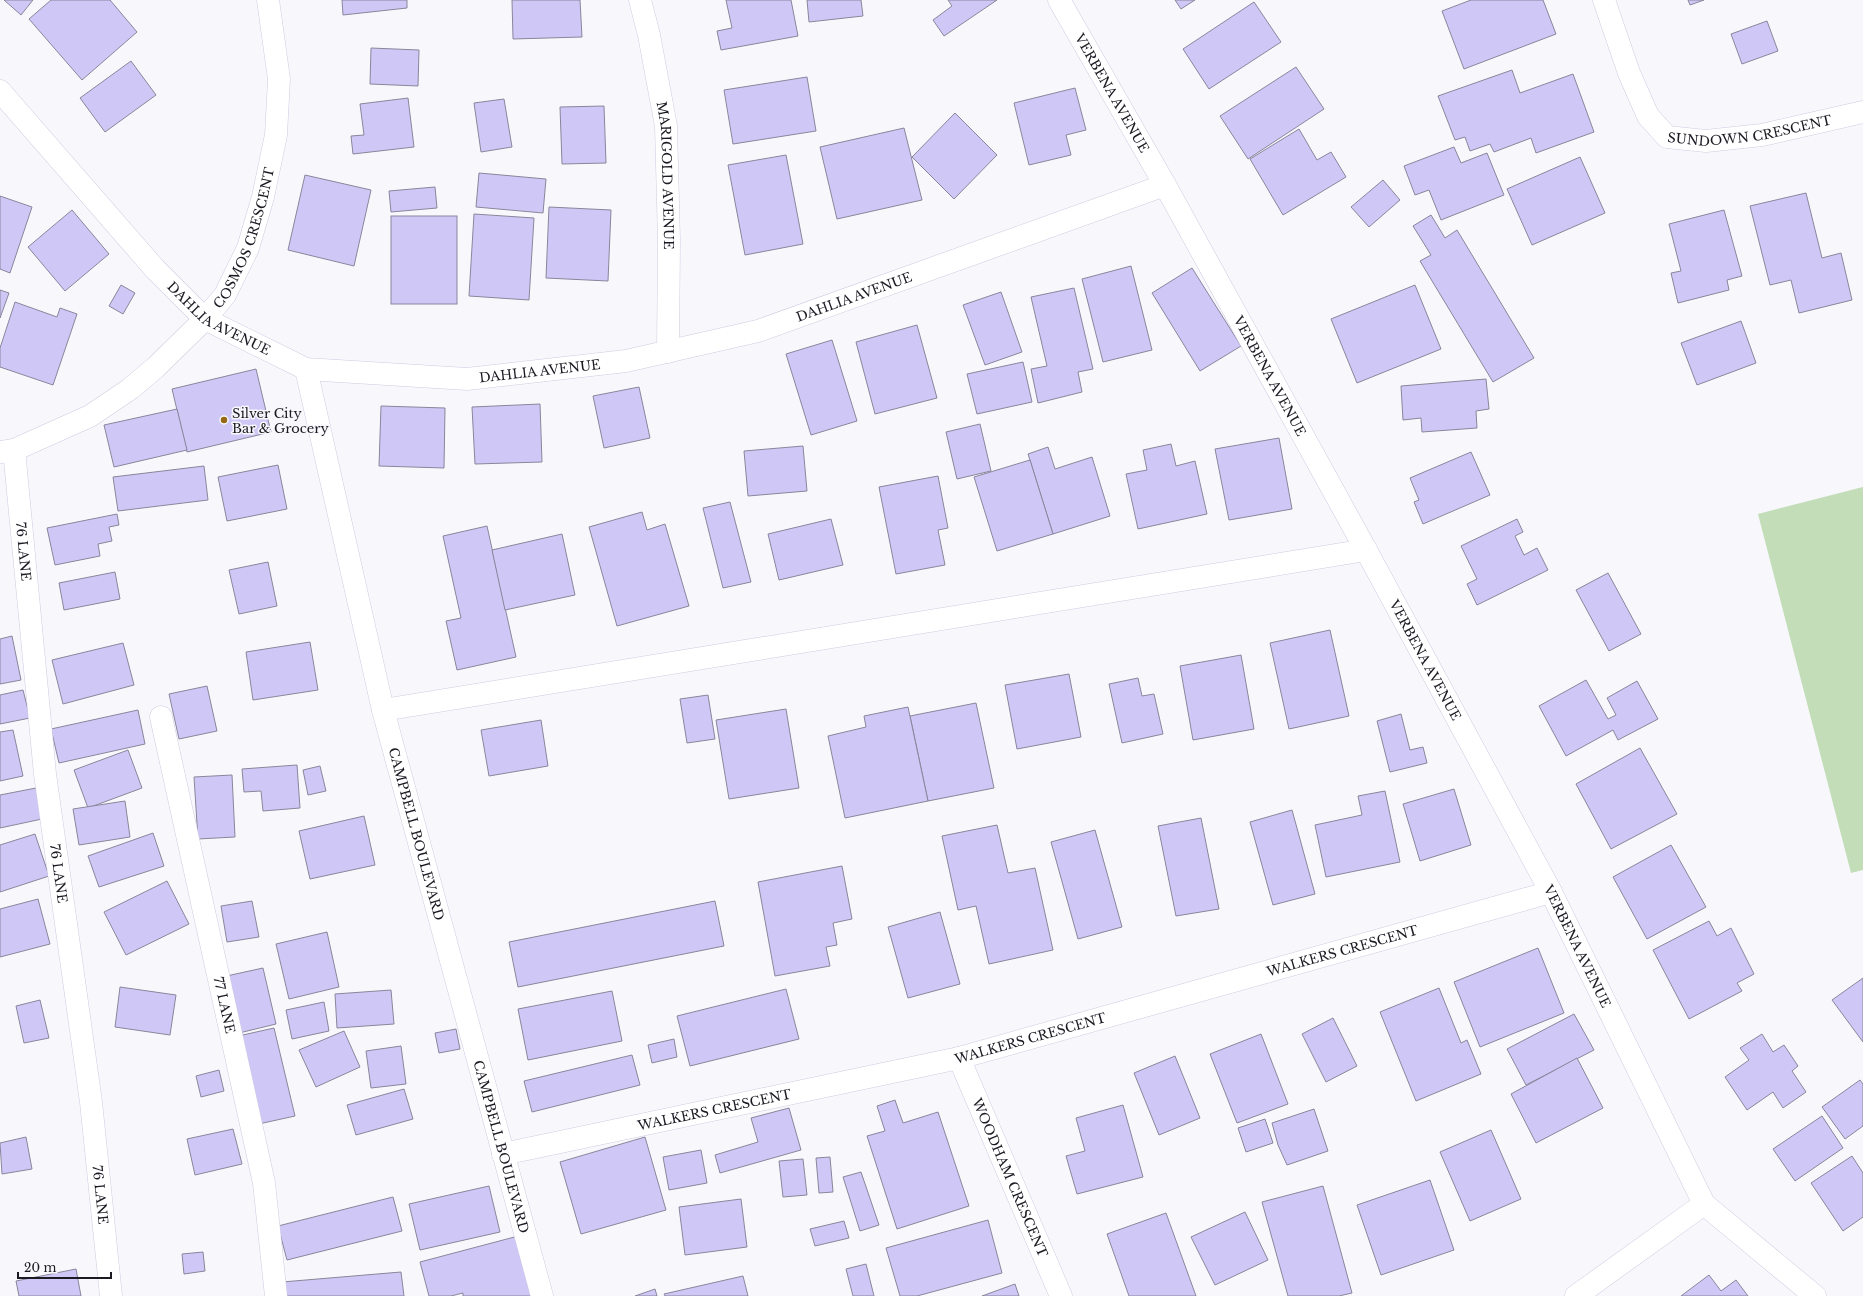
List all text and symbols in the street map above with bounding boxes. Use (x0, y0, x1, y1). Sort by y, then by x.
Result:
street label: VERBENA AVENUE (1071, 29, 1153, 155)
street label: MARIGOLD AVENUE (653, 100, 678, 250)
street label: SUNDOWN CRESCENT (1667, 111, 1834, 150)
street label: COSMOS CRESCENT (209, 165, 278, 312)
street label: DAHLIA AVENUE (794, 268, 914, 325)
street label: DAHLIA AVENUE (164, 278, 273, 359)
street label: VERBENA AVENUE (1230, 312, 1310, 439)
street label: DAHLIA AVENUE (478, 355, 601, 386)
place label: Silver City Bar & Grocery (232, 405, 329, 437)
marker: Silver City Bar & Grocery (219, 415, 229, 425)
street label: 76 LANE (12, 521, 35, 582)
street label: VERBENA AVENUE (1386, 596, 1465, 723)
street label: CAMPBELL BOULEVARD (385, 746, 448, 922)
street label: 76 LANE (46, 843, 71, 904)
street label: VERBENA AVENUE (1540, 881, 1615, 1010)
street label: WALKERS CRESCENT (1264, 921, 1420, 980)
street label: 77 LANE (210, 975, 239, 1035)
street label: WALKERS CRESCENT (952, 1009, 1108, 1068)
street label: CAMPBELL BOULEVARD (470, 1058, 533, 1235)
street label: WALKERS CRESCENT (635, 1085, 793, 1134)
street label: WOODHAM CRESCENT (968, 1094, 1052, 1260)
street label: 76 LANE (89, 1164, 112, 1225)
scale bar (18, 1254, 111, 1280)
text: 20 m (24, 1260, 56, 1275)

